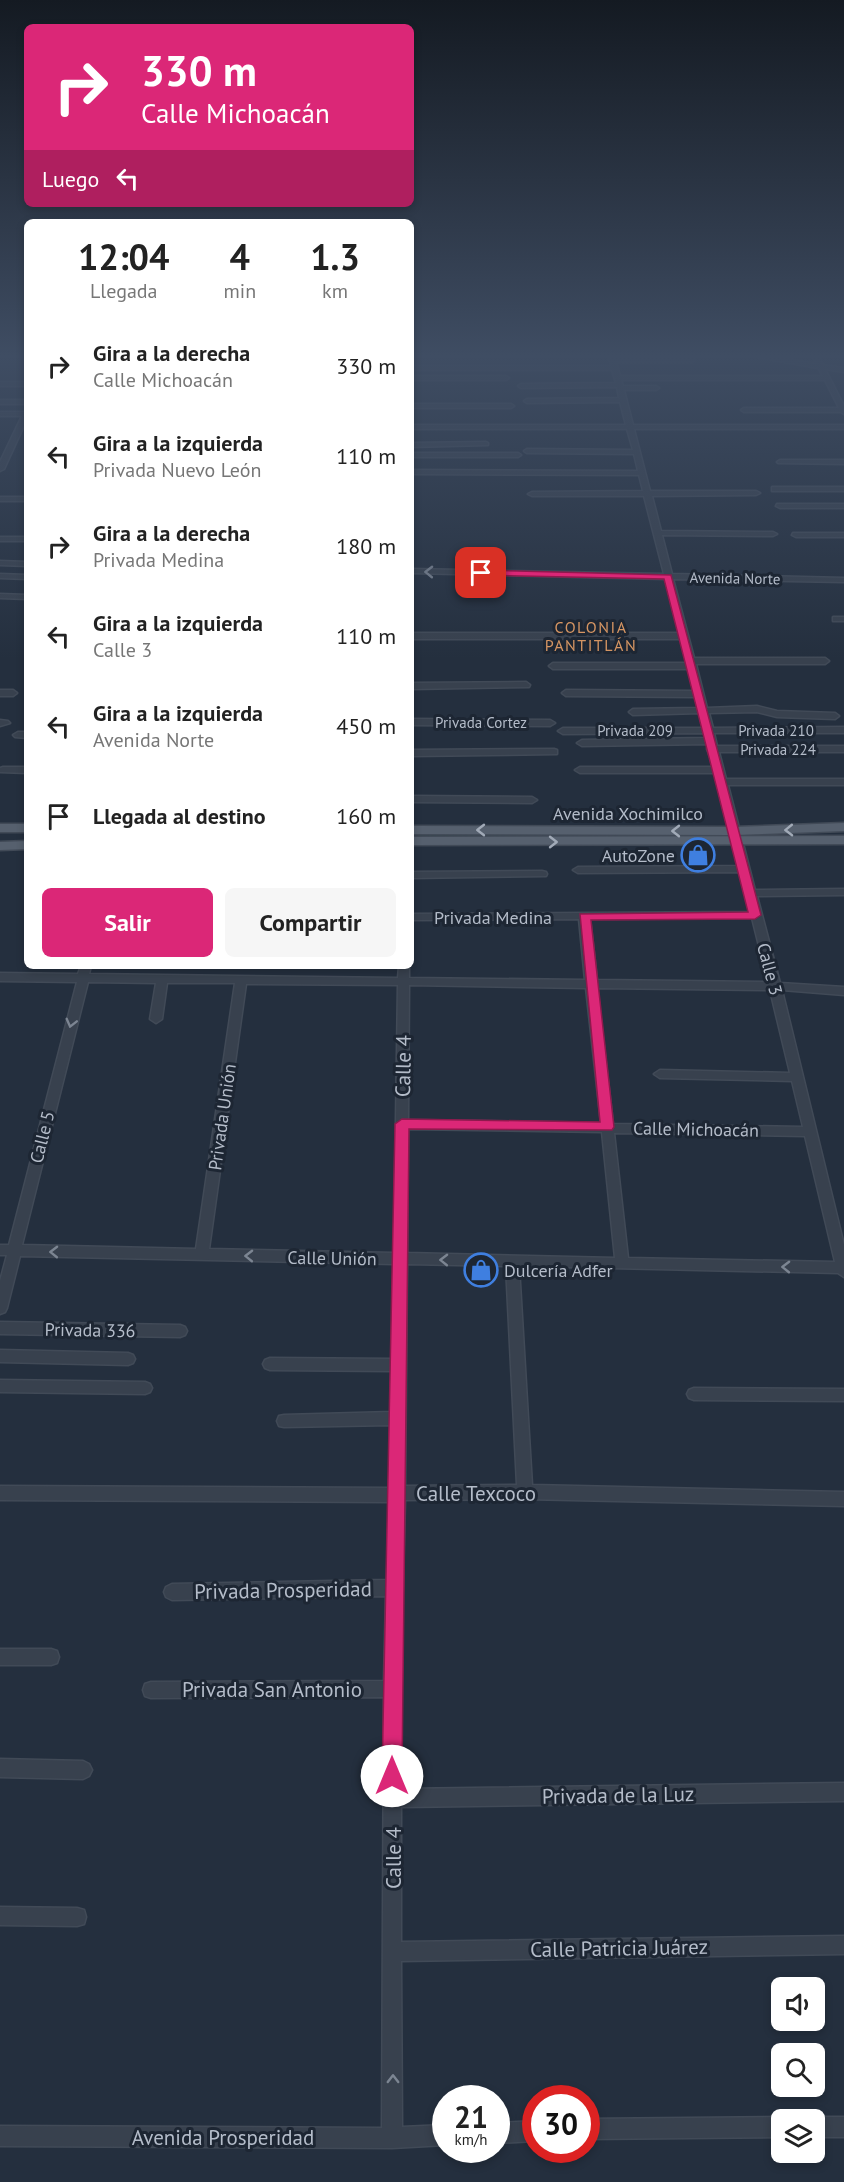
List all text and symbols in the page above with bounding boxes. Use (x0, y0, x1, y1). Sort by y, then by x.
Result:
text: 330 m (141, 43, 257, 98)
icon: right (42, 48, 120, 126)
text: Calle Michoacán (141, 96, 330, 130)
icon: left (111, 162, 144, 195)
text: Luego (42, 165, 99, 193)
text: 12:04 (78, 233, 169, 280)
text: 4 (230, 233, 250, 280)
text: 1.3 (310, 233, 360, 280)
text: Llegada (90, 278, 158, 304)
text: min (224, 278, 256, 304)
text: km (322, 278, 348, 304)
text: Gira a la derecha (93, 339, 250, 367)
icon: right (42, 350, 75, 383)
text: 330 m (336, 352, 396, 380)
text: Calle Michoacán (93, 367, 233, 393)
text: Gira a la izquierda (93, 429, 263, 457)
icon: left (42, 440, 75, 473)
text: 110 m (336, 442, 396, 470)
text: Privada Nuevo León (93, 457, 261, 483)
text: Gira a la derecha (93, 519, 250, 547)
icon: right (42, 530, 75, 563)
text: 180 m (336, 532, 396, 560)
text: Privada Medina (93, 547, 224, 573)
pin (455, 547, 506, 598)
icon: arrive (464, 556, 497, 589)
one-way arrow (424, 566, 433, 578)
street label: Avenida Norte (689, 568, 781, 588)
text: Gira a la izquierda (93, 609, 263, 637)
district label: COLONIA PANTITLÁN (545, 617, 637, 655)
icon: left (42, 620, 75, 653)
text: 110 m (336, 622, 396, 650)
text: Calle 3 (93, 637, 152, 663)
text: Gira a la izquierda (93, 699, 263, 727)
icon: left (42, 710, 75, 743)
text: 450 m (336, 712, 396, 740)
street label: Privada Cortez (435, 713, 527, 732)
street label: Privada 209 (597, 721, 673, 740)
street label: Privada 210 (738, 721, 814, 740)
text: Avenida Norte (93, 727, 214, 753)
street label: Privada 224 (740, 740, 816, 759)
icon: arrive (42, 800, 75, 833)
text: Llegada al destino (93, 802, 266, 830)
text: 160 m (336, 802, 396, 830)
street label: Avenida Xochimilco (553, 802, 703, 825)
one-way arrow (785, 823, 794, 836)
one-way arrow (476, 824, 485, 836)
one-way arrow (671, 825, 680, 837)
one-way arrow (549, 836, 558, 848)
shop icon: AutoZone (680, 837, 716, 873)
place label: AutoZone (602, 844, 675, 867)
button: Salir (42, 888, 213, 957)
button: Compartir (225, 888, 396, 957)
street label: Privada Medina (434, 906, 552, 929)
street label: Calle 3 (752, 940, 788, 998)
one-way arrow (66, 1018, 79, 1028)
street label: Calle 4 (389, 1035, 417, 1097)
street label: Privada Unión (203, 1062, 241, 1172)
street label: Calle 5 (24, 1108, 60, 1166)
street label: Calle Michoacán (633, 1116, 759, 1142)
one-way arrow (49, 1245, 58, 1258)
street label: Calle Unión (287, 1246, 377, 1270)
one-way arrow (244, 1250, 253, 1262)
shop icon: Dulcería Adfer (463, 1252, 499, 1288)
one-way arrow (439, 1254, 448, 1266)
place label: Dulcería Adfer (504, 1259, 613, 1282)
one-way arrow (781, 1261, 790, 1273)
street label: Privada 336 (44, 1318, 136, 1342)
street label: Calle Texcoco (416, 1480, 536, 1507)
street label: Privada Prosperidad (194, 1575, 372, 1605)
street label: Privada San Antonio (182, 1676, 362, 1703)
position arrow (360, 1744, 424, 1808)
street label: Privada de la Luz (542, 1780, 694, 1810)
street label: Calle 4 (380, 1827, 407, 1889)
street label: Calle Patricia Juárez (530, 1933, 708, 1963)
map controls (771, 1977, 825, 2163)
button: sound (771, 1977, 825, 2031)
button: search (771, 2043, 825, 2097)
one-way arrow (387, 2075, 399, 2084)
speed limit sign: 30 (522, 2085, 600, 2163)
text: 21 (454, 2097, 488, 2136)
button: layers (771, 2109, 825, 2163)
street label: Avenida Prosperidad (132, 2124, 314, 2151)
text: km/h (455, 2130, 487, 2149)

